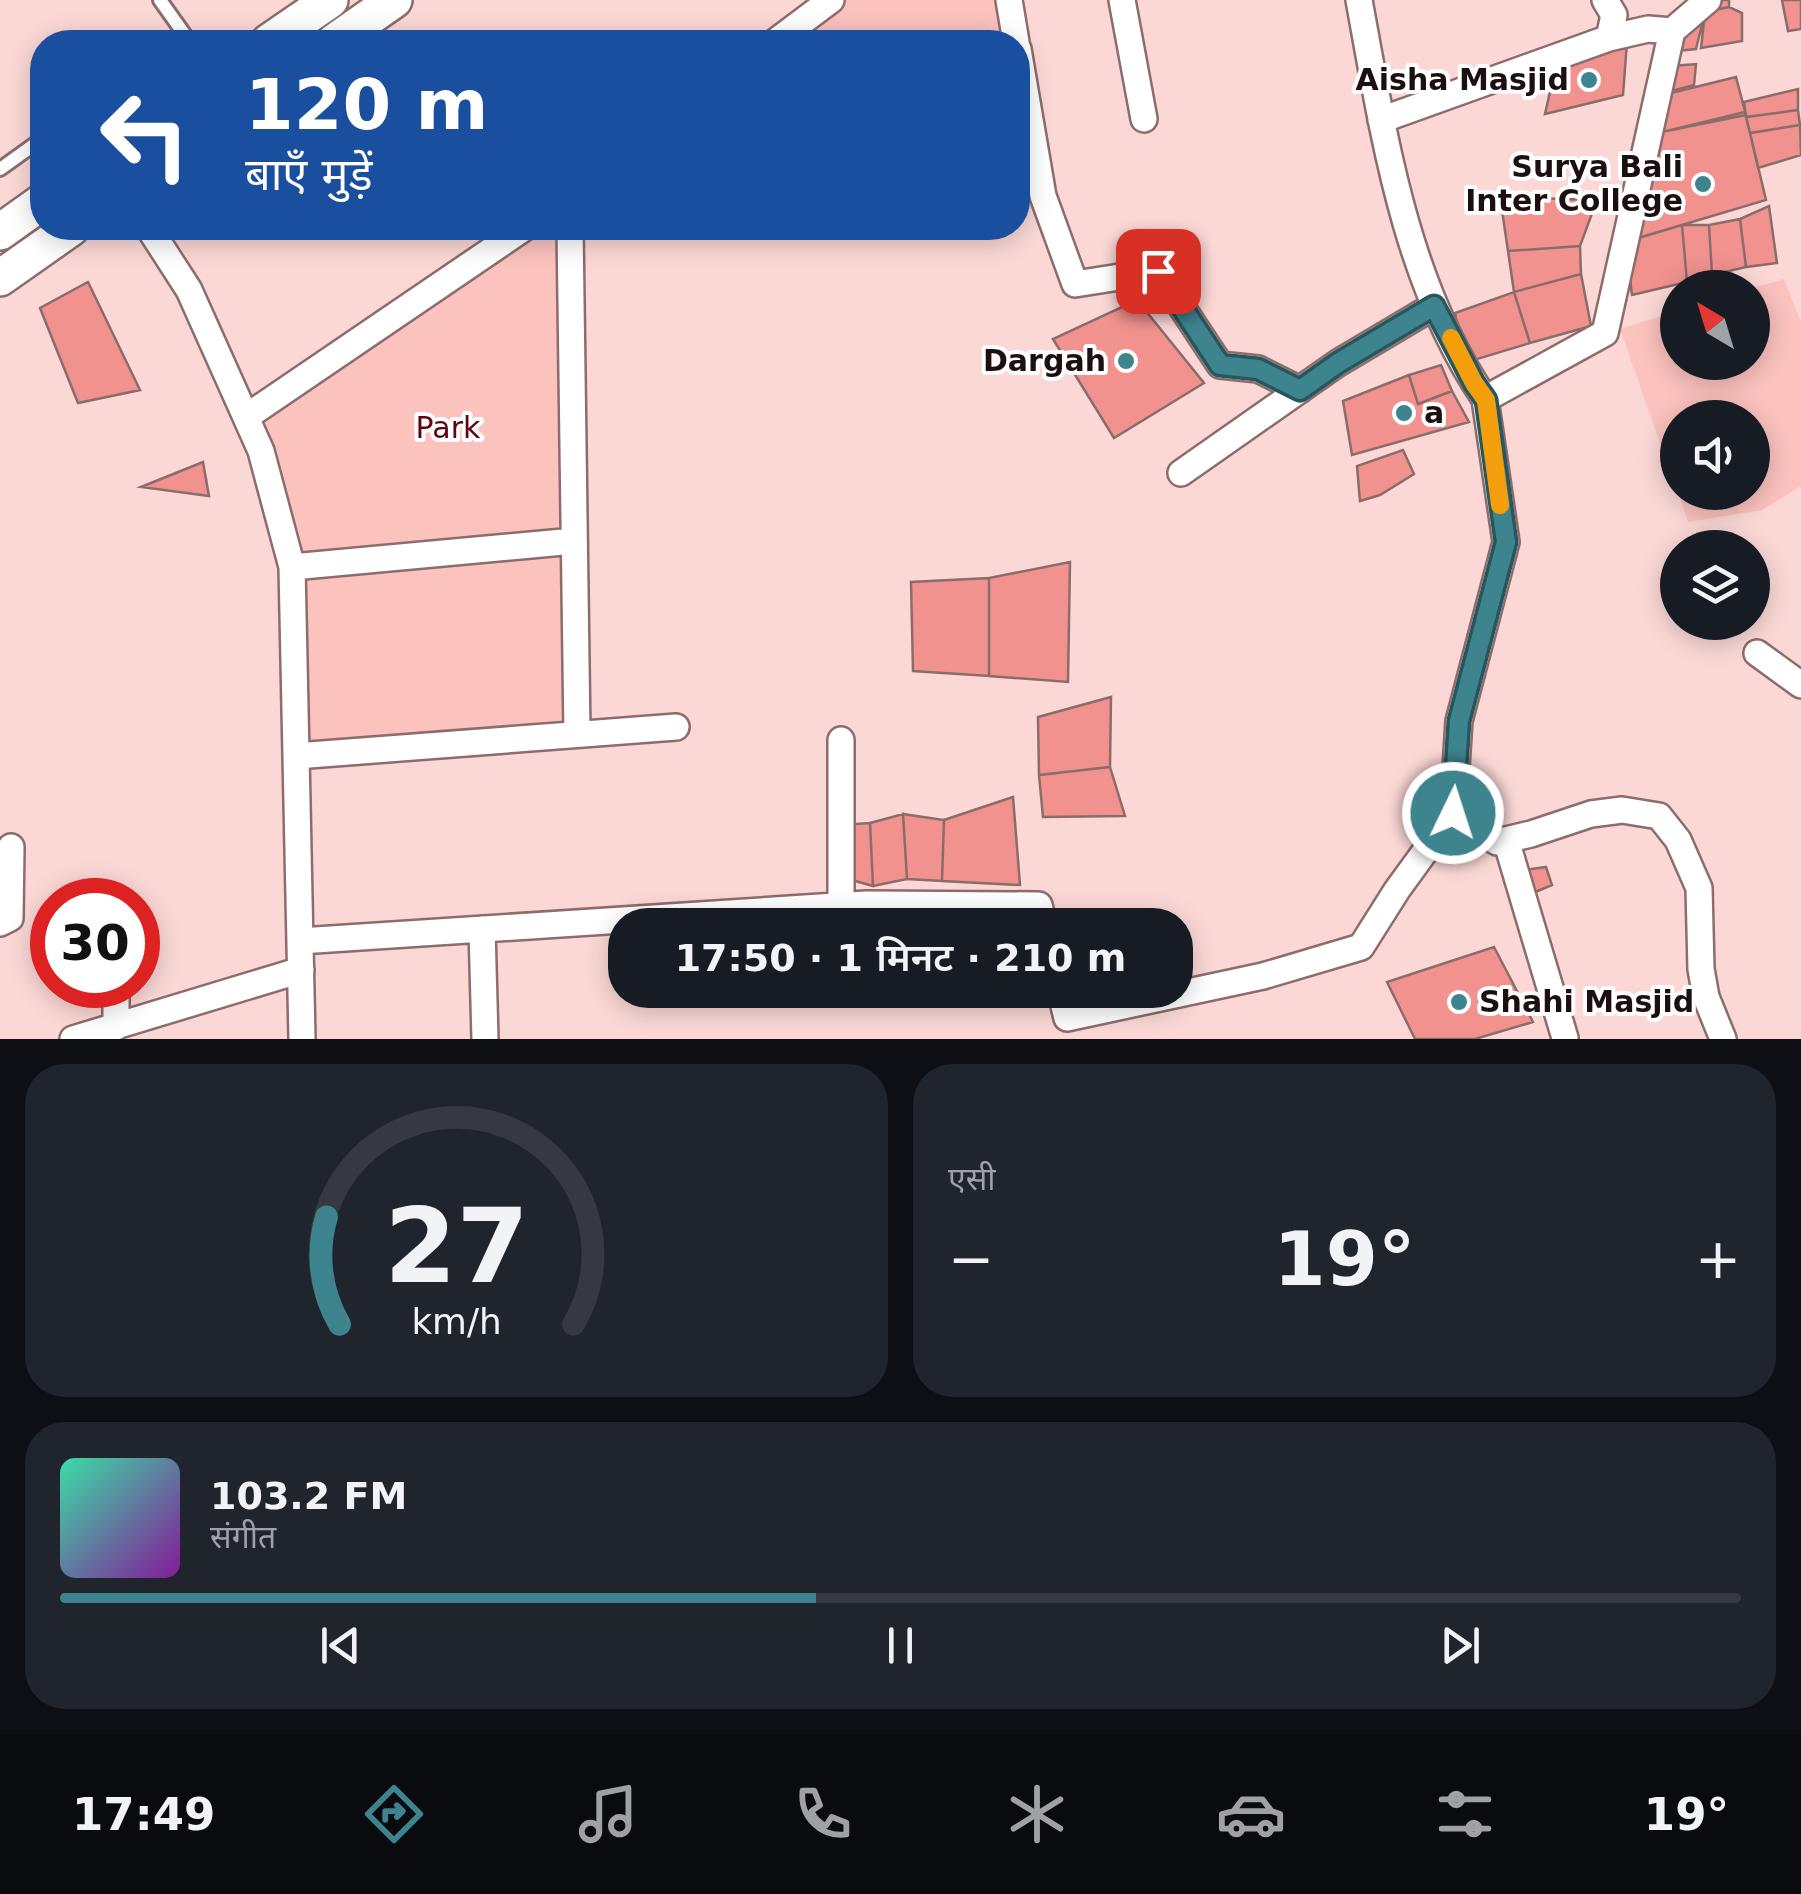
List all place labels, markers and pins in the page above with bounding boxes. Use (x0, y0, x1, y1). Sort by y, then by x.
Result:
place label: Aisha Masjid (1356, 62, 1569, 97)
marker: Aisha Masjid (1578, 69, 1600, 91)
place label: Surya Bali Inter College (1465, 149, 1683, 218)
marker: Surya Bali Inter College (1692, 173, 1714, 195)
pin (1116, 229, 1201, 314)
place label: Dargah (983, 343, 1106, 378)
marker: Dargah (1115, 350, 1137, 372)
place label: a (1424, 395, 1444, 430)
marker: a (1393, 402, 1415, 424)
place label: Shahi Masjid (1479, 984, 1694, 1019)
marker: Shahi Masjid (1448, 991, 1470, 1013)

